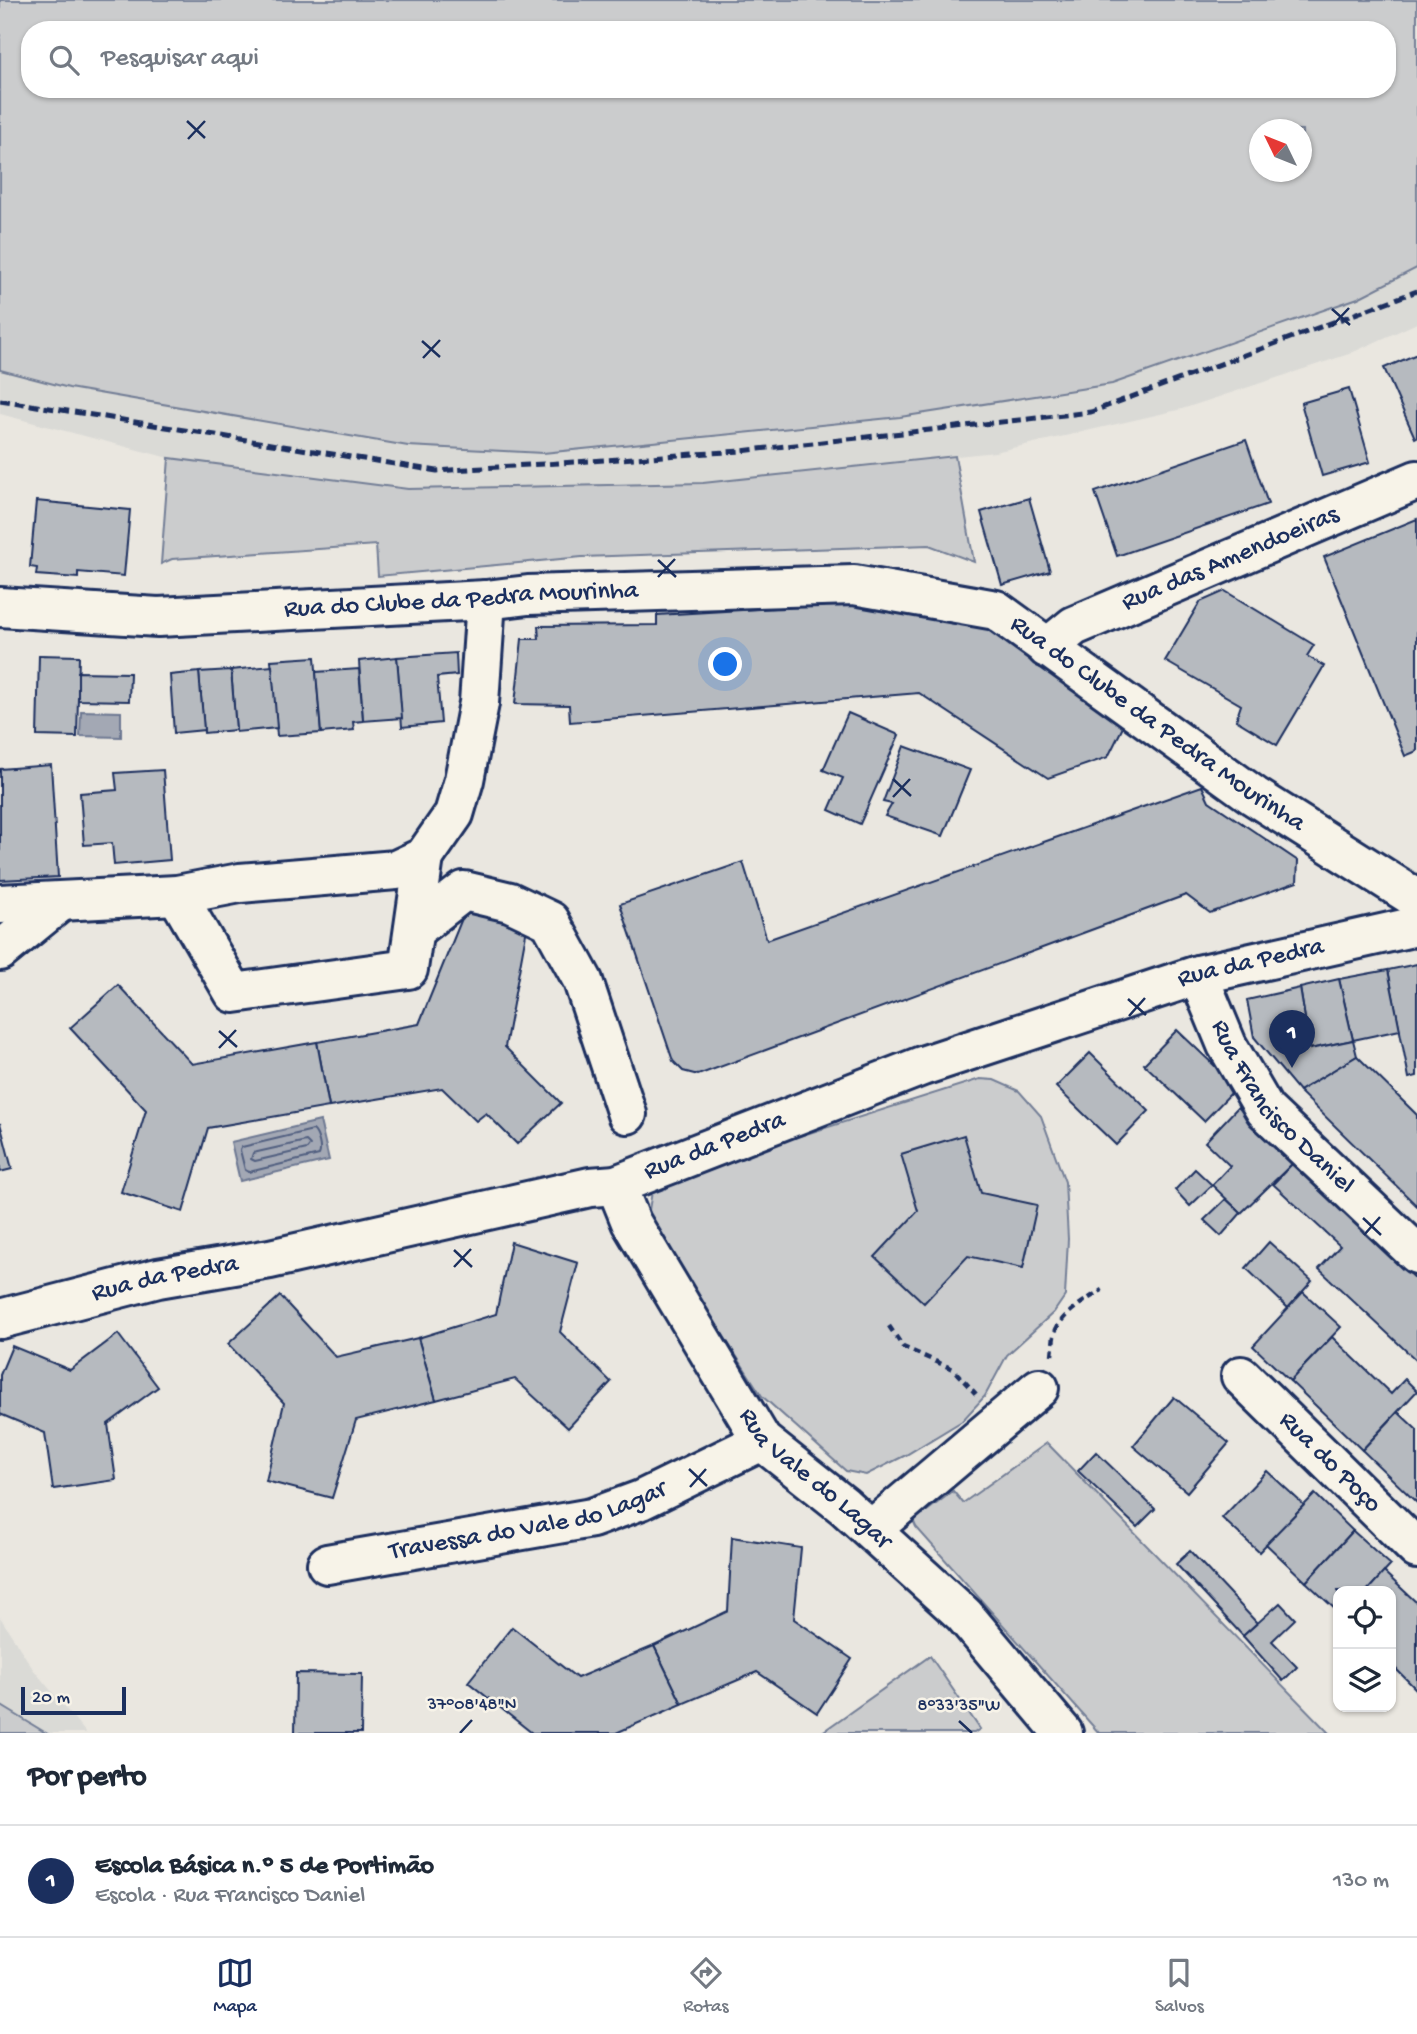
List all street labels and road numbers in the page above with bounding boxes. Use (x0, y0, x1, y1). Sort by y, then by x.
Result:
street label: Rua das Amendoeiras (1118, 499, 1345, 619)
street label: Rua do Clube da Pedra Mourinha (283, 576, 640, 626)
street label: Rua do Clube da Pedra Mourinha (1003, 609, 1312, 840)
street label: Rua da Pedra (1174, 931, 1328, 996)
street label: Rua Francisco Daniel (1203, 1016, 1360, 1201)
street label: Rua da Pedra (640, 1105, 791, 1188)
street label: Rua da Pedra (89, 1249, 242, 1310)
street label: Rua Vale do Lagar (731, 1403, 900, 1559)
street label: Rua do Poço (1272, 1406, 1387, 1520)
street label: Travessa do Vale do Lagar (385, 1473, 675, 1569)

